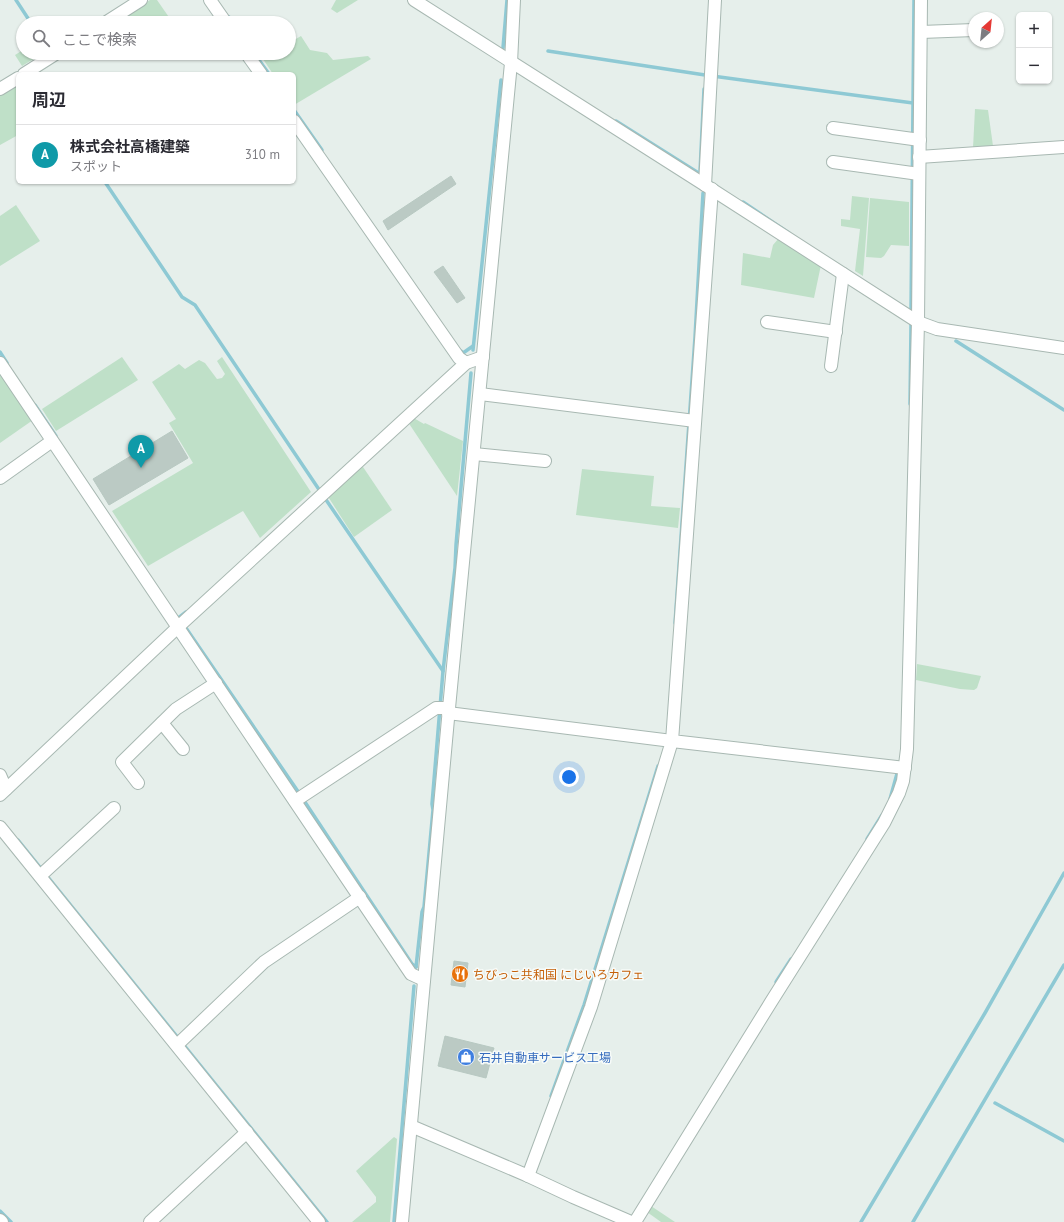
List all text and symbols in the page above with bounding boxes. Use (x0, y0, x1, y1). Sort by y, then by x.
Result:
north arrow (968, 12, 1004, 48)
map controls (1016, 12, 1052, 84)
button: + (1016, 12, 1052, 48)
search box (16, 16, 296, 60)
icon: search (30, 27, 52, 49)
text: ここで検索 (62, 30, 137, 49)
button: − (1016, 48, 1052, 84)
text: 周辺 (32, 89, 66, 111)
text: 株式会社高橋建築 (70, 137, 190, 156)
text: A (41, 146, 49, 163)
text: 310 m (245, 146, 280, 163)
text: スポット (70, 158, 122, 175)
pin: A (128, 435, 154, 468)
your location (559, 767, 579, 787)
restaurant icon: ちびっこ共和国 にじいろカフェ (450, 964, 470, 984)
place label: ちびっこ共和国 にじいろカフェ (473, 967, 644, 982)
shop icon: 石井自動車サービス工場 (456, 1047, 476, 1067)
place label: 石井自動車サービス工場 (479, 1050, 611, 1065)

